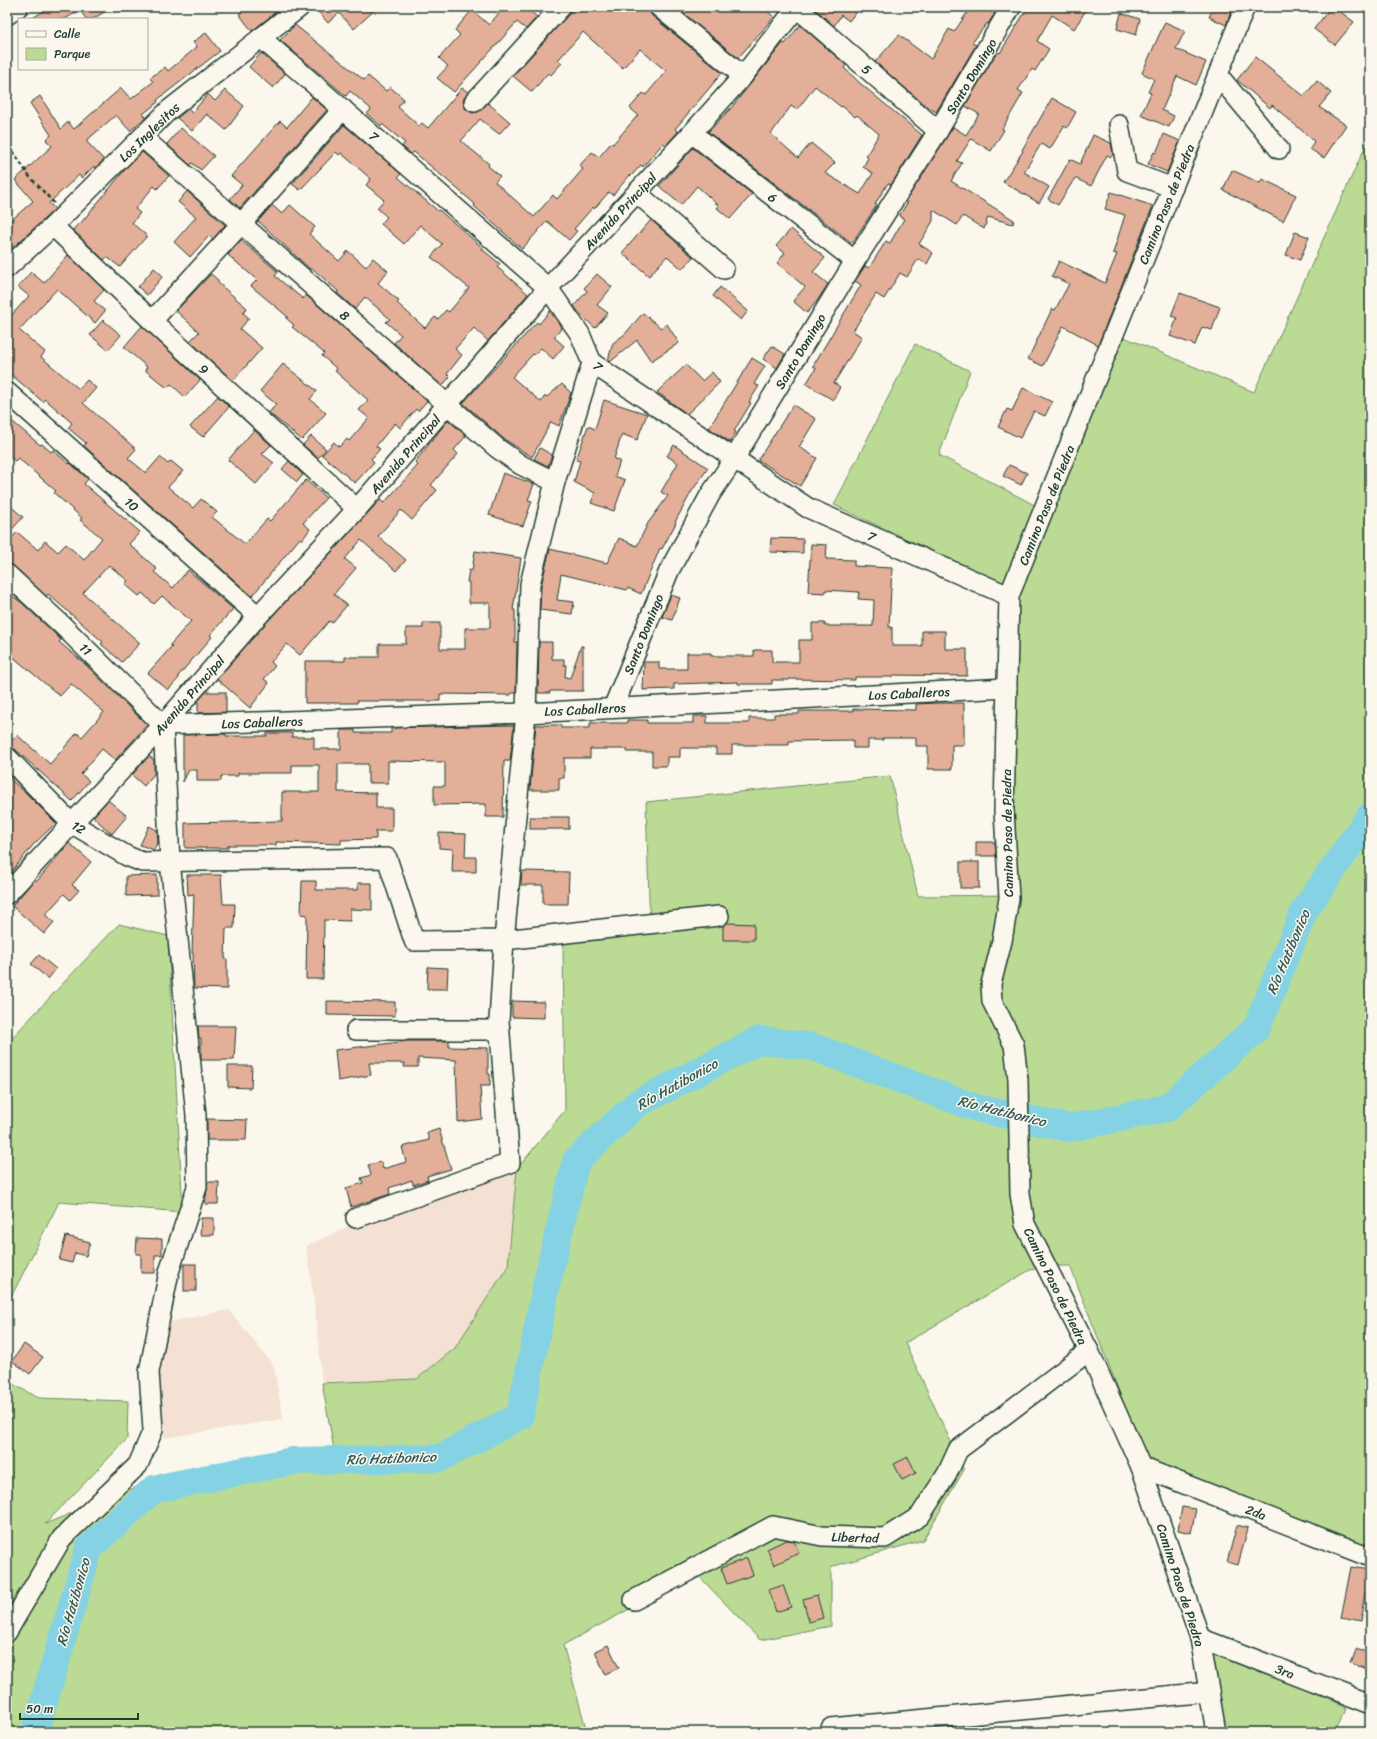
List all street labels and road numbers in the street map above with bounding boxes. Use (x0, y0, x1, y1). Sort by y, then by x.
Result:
street label: Santo Domingo (940, 33, 1003, 119)
street label: 5 (856, 58, 877, 81)
street label: Los Inglesitos (113, 96, 186, 168)
street label: 7 (363, 125, 385, 149)
street label: Camino Paso de Piedra (1132, 140, 1201, 268)
street label: Avenida Principal (577, 167, 663, 256)
street label: 6 (763, 186, 783, 209)
street label: 8 (334, 304, 355, 327)
street label: Santo Domingo (769, 308, 832, 394)
street label: 7 (587, 355, 609, 379)
street label: 9 (193, 358, 214, 381)
street label: Avenida Principal (363, 409, 447, 500)
street label: Camino Paso de Piedra (1012, 441, 1081, 569)
street label: 10 (119, 491, 144, 518)
street label: 7 (864, 524, 881, 549)
street label: Santo Domingo (617, 590, 670, 678)
street label: 11 (74, 637, 98, 662)
street label: Avenida Principal (147, 650, 231, 741)
street label: Los Caballeros (868, 680, 951, 707)
street label: Los Caballeros (544, 696, 627, 723)
street label: Los Caballeros (221, 710, 304, 735)
street label: Camino Paso de Piedra (995, 768, 1020, 897)
street label: 12 (67, 814, 91, 841)
street label: Camino Paso de Piedra (1017, 1224, 1094, 1349)
street label: 2da (1242, 1498, 1270, 1527)
street label: Camino Paso de Piedra (1150, 1521, 1211, 1650)
street label: Libertad (831, 1525, 880, 1550)
street label: 3ra (1272, 1657, 1298, 1686)

